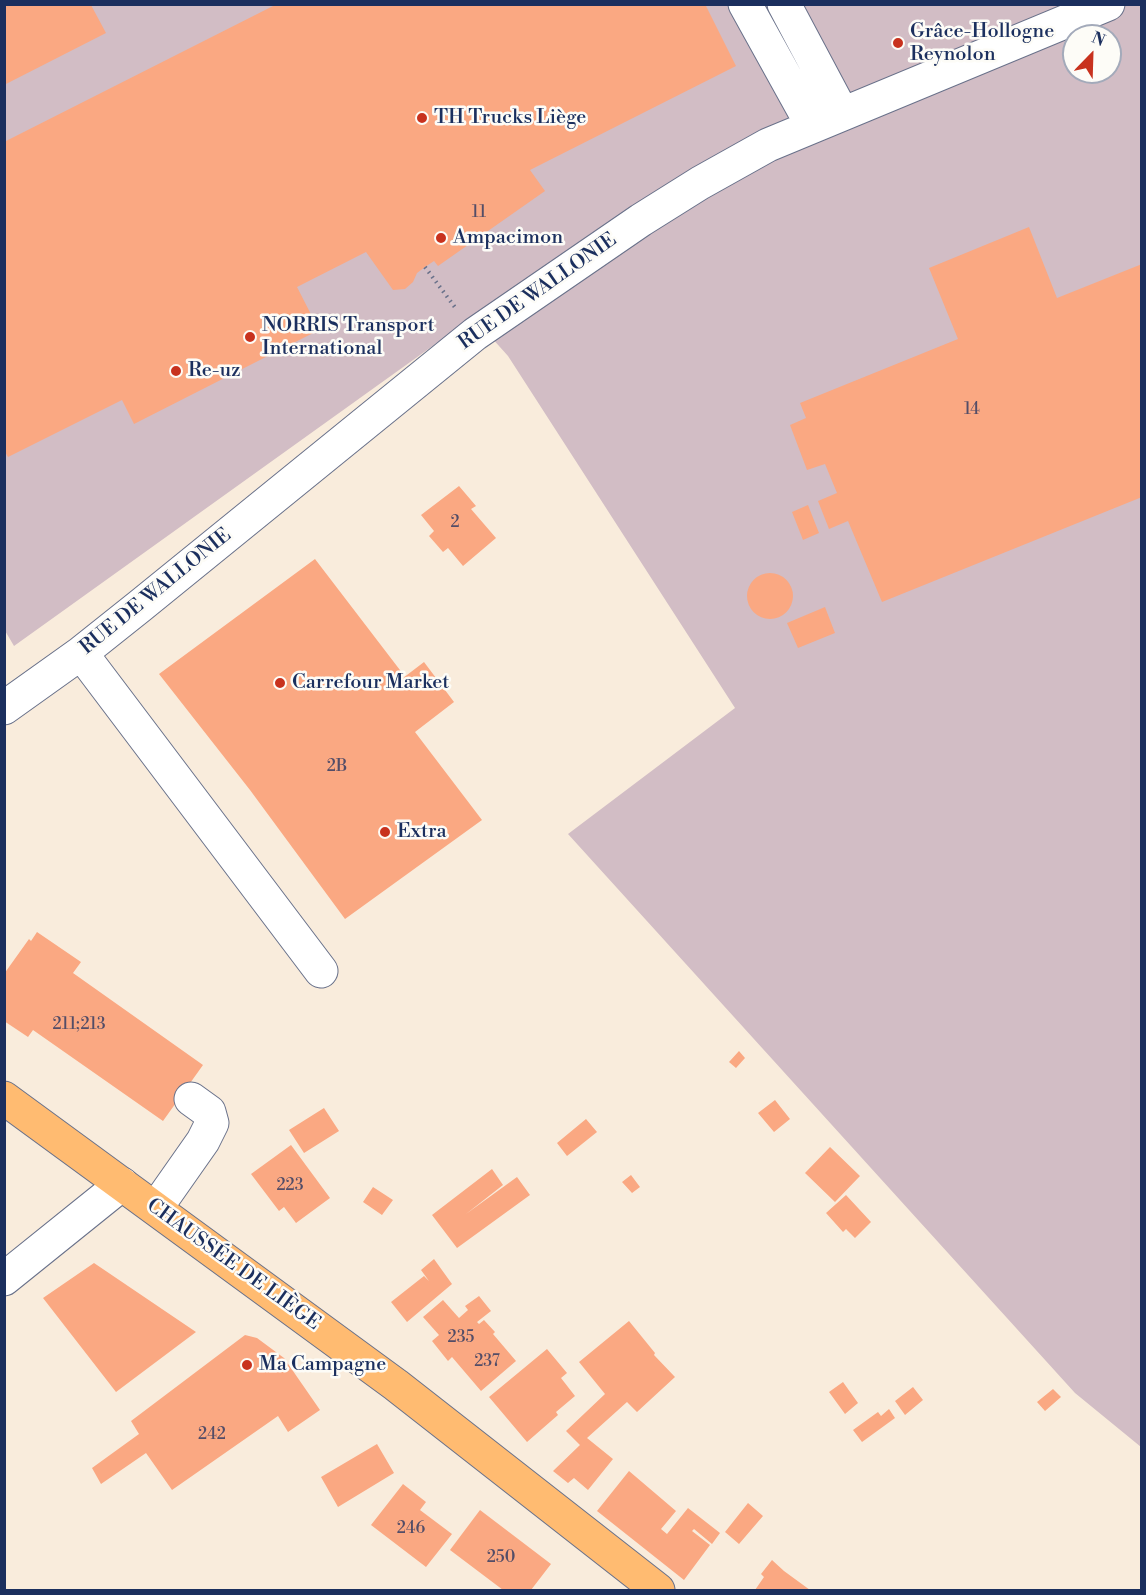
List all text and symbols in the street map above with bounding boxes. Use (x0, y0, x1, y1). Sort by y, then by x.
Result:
place label: Grâce-Hollogne Reynolon (910, 20, 1054, 67)
north arrow (1062, 24, 1122, 84)
text: N (1089, 28, 1108, 51)
marker: Grâce-Hollogne Reynolon (891, 36, 905, 50)
place label: TH Trucks Liège (434, 106, 586, 130)
marker: TH Trucks Liège (415, 111, 429, 125)
house number: 11 (472, 203, 486, 223)
place label: Ampacimon (453, 226, 563, 250)
street label: RUE DE WALLONIE (454, 228, 622, 356)
marker: Ampacimon (434, 231, 448, 245)
place label: NORRIS Transport International (262, 314, 435, 361)
marker: NORRIS Transport International (243, 330, 257, 344)
place label: Re-uz (188, 359, 241, 383)
marker: Re-uz (169, 364, 183, 378)
house number: 14 (964, 400, 980, 420)
house number: 2 (450, 513, 460, 533)
street label: RUE DE WALLONIE (76, 524, 236, 660)
place label: Carrefour Market (292, 671, 449, 695)
marker: Carrefour Market (273, 676, 287, 690)
house number: 2B (327, 757, 347, 777)
place label: Extra (397, 820, 447, 844)
marker: Extra (378, 825, 392, 839)
house number: 211;213 (52, 1015, 106, 1035)
house number: 223 (276, 1176, 304, 1196)
street label: CHAUSSÉE DE LIÈGE (141, 1194, 325, 1336)
house number: 235 (448, 1328, 474, 1348)
house number: 237 (474, 1352, 500, 1372)
place label: Ma Campagne (259, 1353, 386, 1377)
marker: Ma Campagne (240, 1358, 254, 1372)
house number: 242 (198, 1425, 226, 1445)
house number: 246 (397, 1519, 425, 1539)
house number: 250 (487, 1548, 515, 1568)

